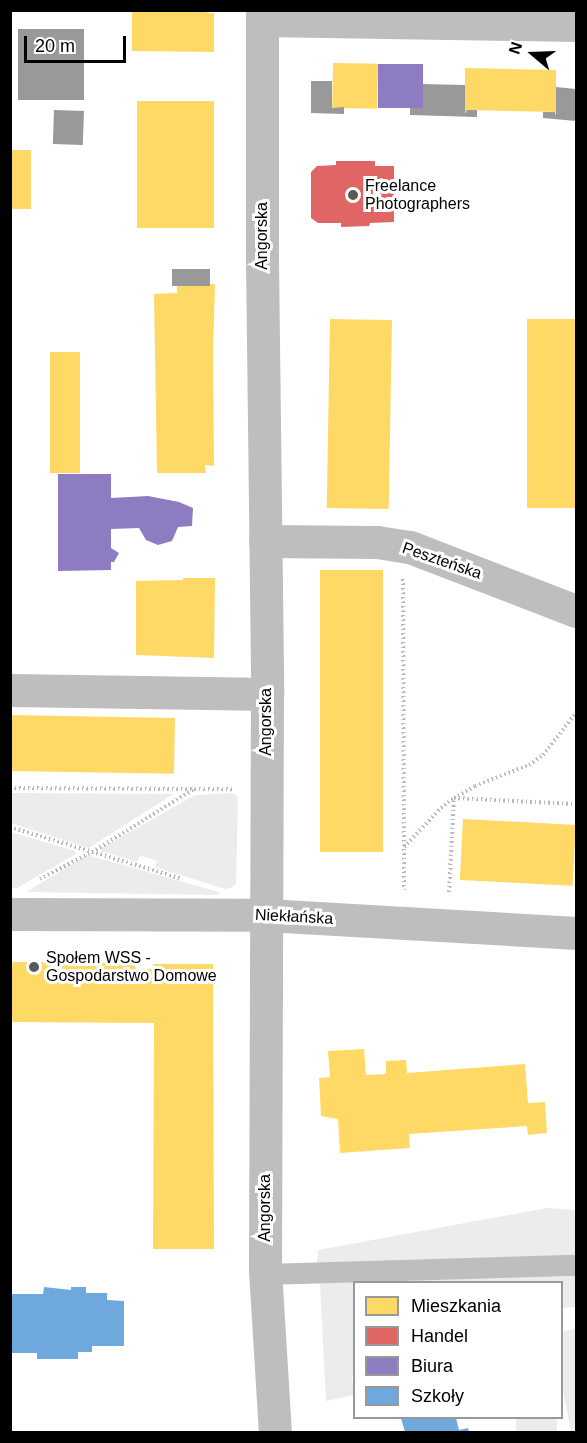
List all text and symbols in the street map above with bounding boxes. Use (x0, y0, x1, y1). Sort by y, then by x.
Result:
scale bar (27, 24, 129, 62)
north arrow (503, 24, 563, 84)
text: 20 m (35, 36, 75, 56)
text: N (506, 40, 525, 56)
place label: Freelance Photographers (365, 176, 470, 214)
marker: Freelance Photographers (346, 188, 360, 202)
street label: Angorska (252, 202, 272, 270)
street label: Peszteńska (400, 538, 484, 584)
street label: Angorska (256, 688, 276, 756)
street label: Niekłańska (254, 905, 334, 929)
place label: Społem WSS - Gospodarstwo Domowe (46, 948, 217, 986)
marker: Społem WSS - Gospodarstwo Domowe (27, 960, 41, 974)
street label: Angorska (255, 1174, 275, 1242)
legend (353, 1281, 563, 1419)
text: Mieszkania (411, 1296, 501, 1316)
text: Handel (411, 1326, 468, 1346)
text: Biura (411, 1356, 453, 1376)
text: Szkoły (411, 1386, 464, 1406)

